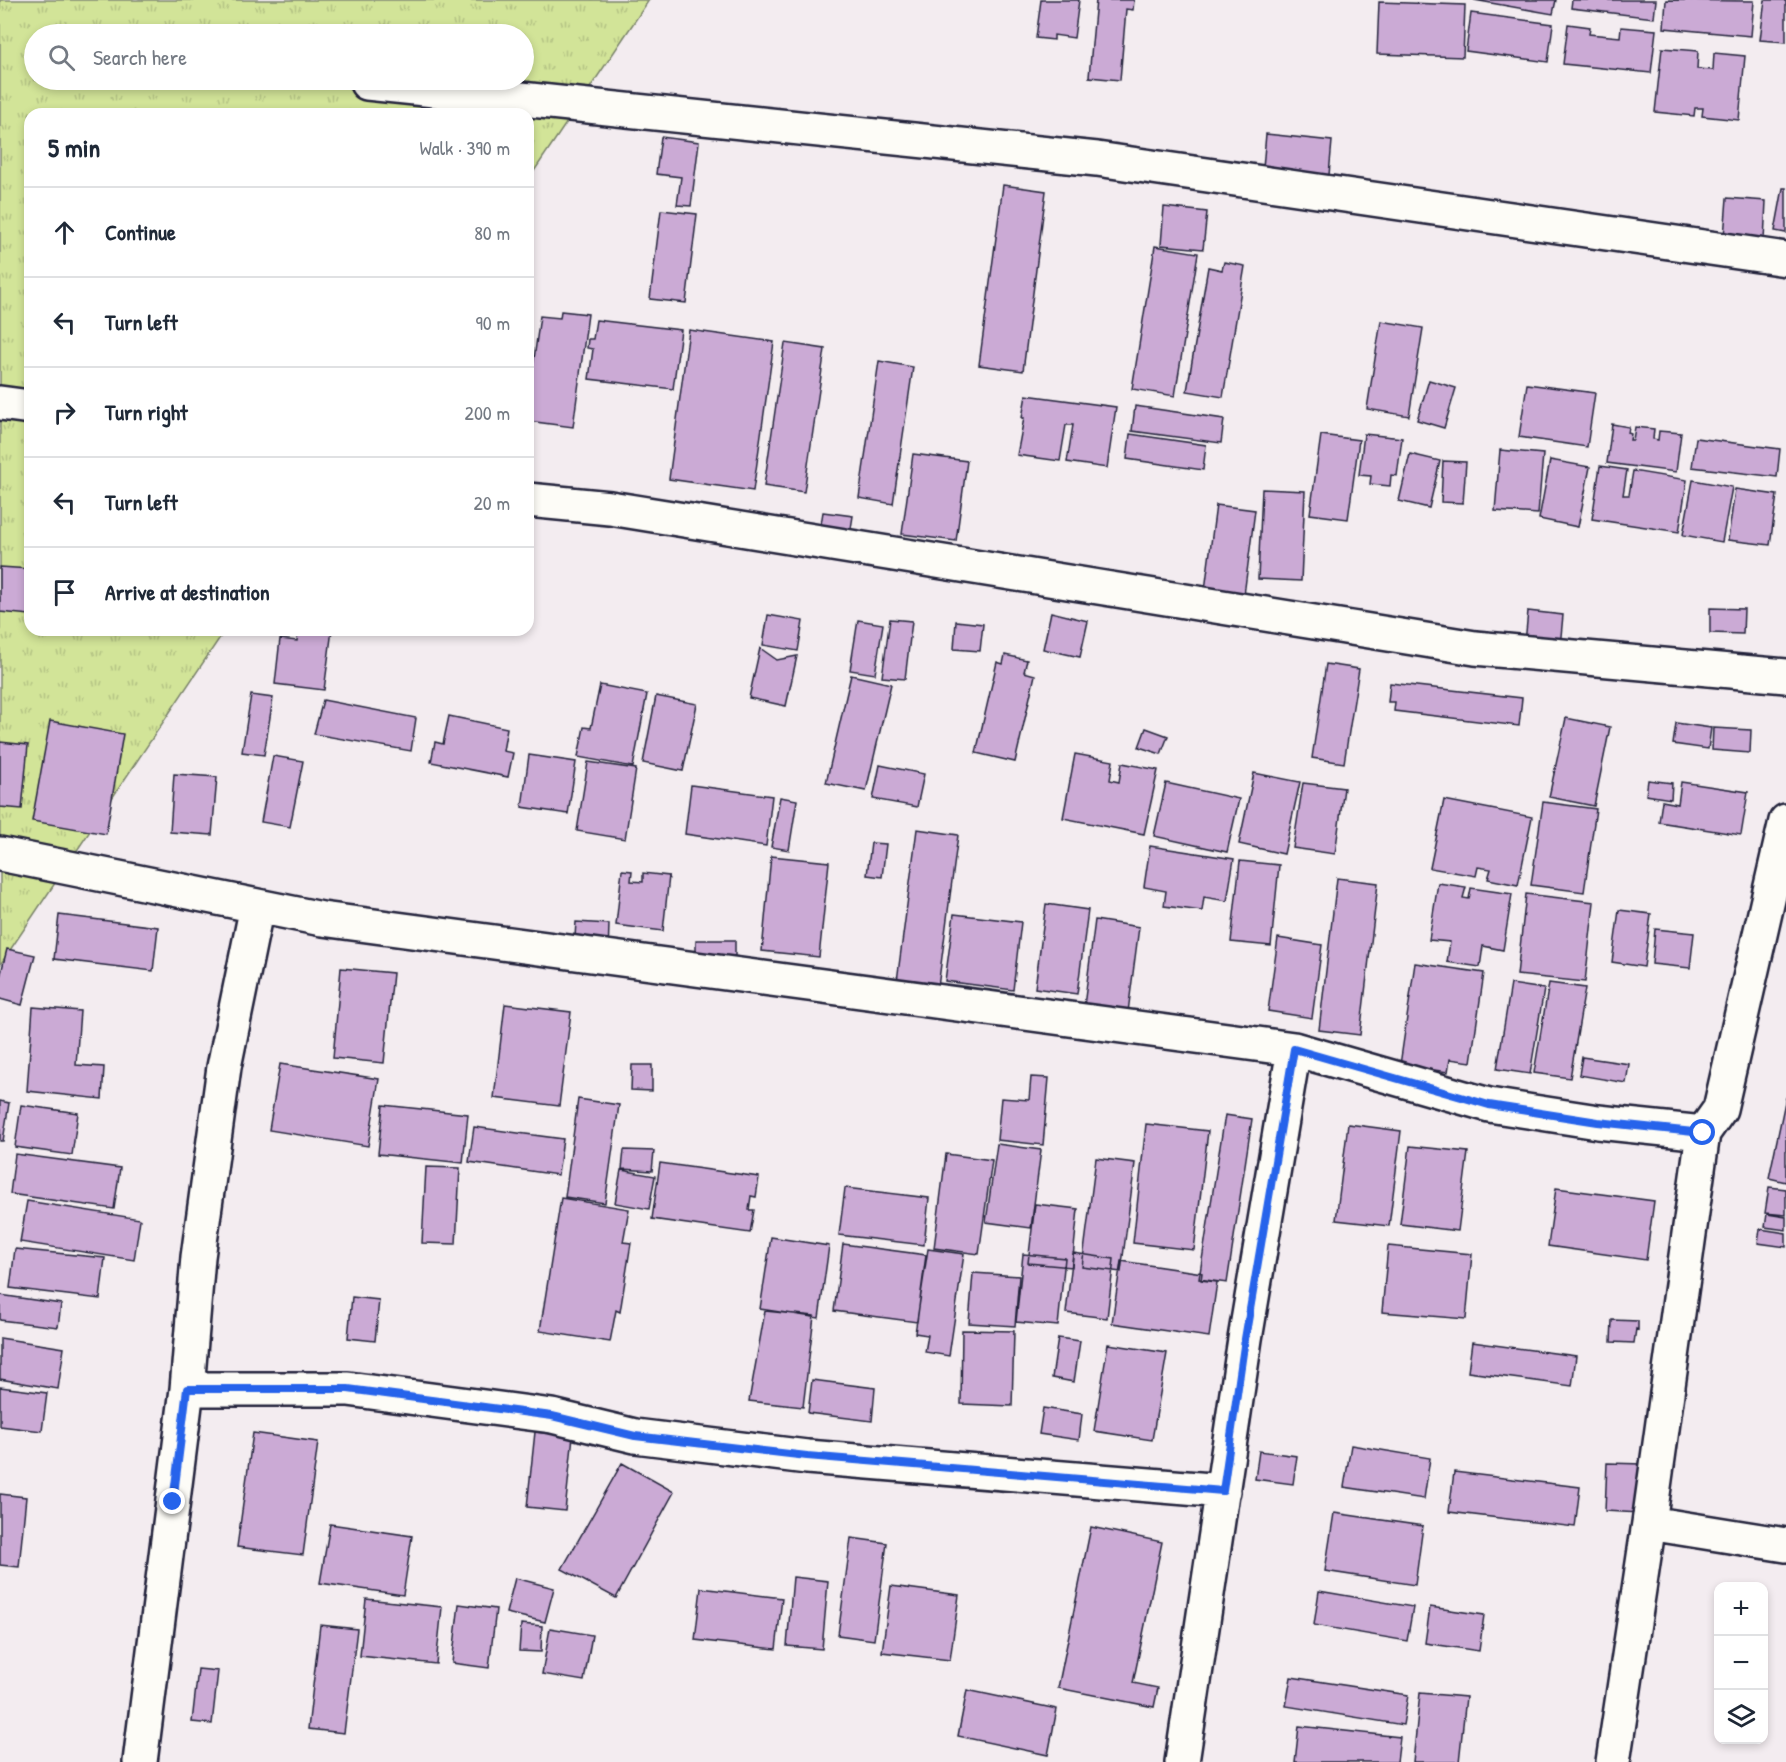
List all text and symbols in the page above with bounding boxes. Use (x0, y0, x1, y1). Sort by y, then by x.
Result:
search box (24, 24, 534, 90)
icon: search (45, 41, 78, 74)
text: Search here (93, 42, 187, 72)
text: 5 min (48, 130, 100, 165)
text: Walk · 390 m (420, 134, 510, 161)
icon: ahead (48, 216, 81, 249)
text: Continue (105, 217, 176, 247)
text: 80 m (474, 219, 510, 246)
icon: left (48, 306, 81, 339)
text: Turn left (105, 307, 178, 337)
text: 90 m (476, 309, 510, 336)
icon: right (48, 396, 81, 429)
text: Turn right (105, 397, 188, 427)
text: 200 m (465, 399, 510, 426)
icon: left (48, 486, 81, 519)
text: Turn left (105, 487, 178, 517)
text: 20 m (473, 489, 510, 516)
icon: arrive (48, 576, 81, 609)
text: Arrive at destination (105, 577, 270, 607)
route start (1689, 1119, 1715, 1145)
route end (159, 1488, 185, 1514)
map controls (1714, 1582, 1768, 1744)
button: + (1714, 1582, 1768, 1636)
button: − (1714, 1636, 1768, 1690)
button: layers (1714, 1690, 1768, 1744)

